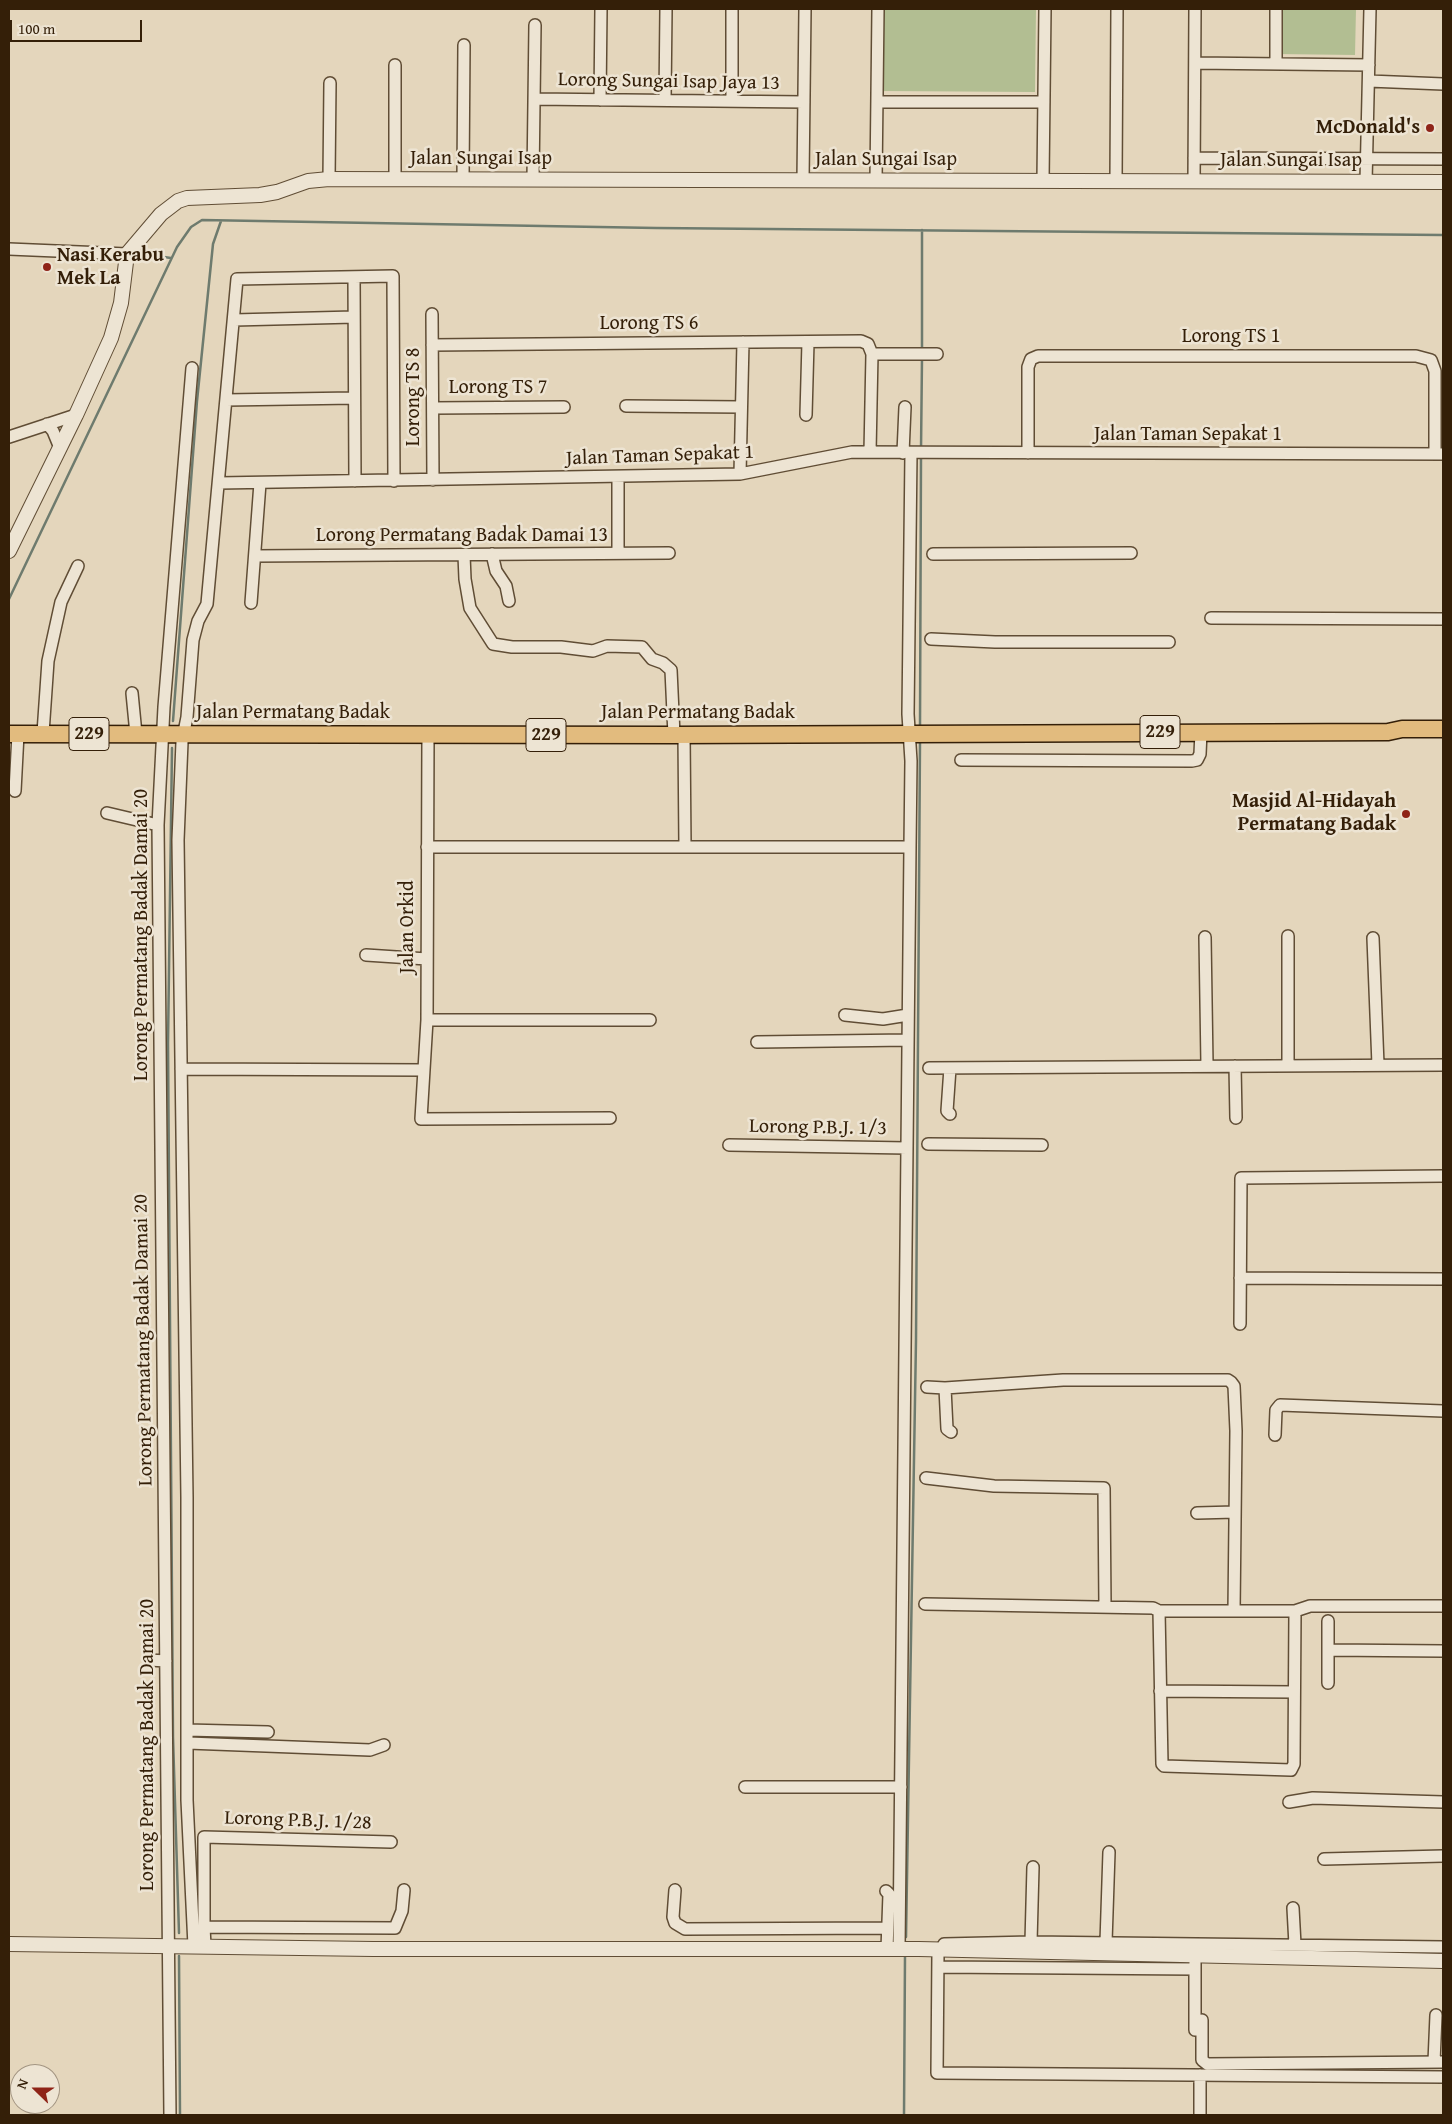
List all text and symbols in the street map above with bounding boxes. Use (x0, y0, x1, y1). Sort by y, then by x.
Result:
scale bar (12, 10, 145, 42)
text: 100 m (18, 18, 55, 39)
street label: Lorong Sungai Isap Jaya 13 (558, 68, 780, 96)
place label: McDonald's (1316, 116, 1420, 140)
marker: McDonald's (1424, 122, 1436, 134)
street label: Jalan Sungai Isap (410, 147, 552, 171)
street label: Jalan Sungai Isap (815, 148, 957, 172)
street label: Jalan Sungai Isap (1220, 149, 1362, 173)
place label: Nasi Kerabu Mek La (57, 244, 164, 291)
marker: Nasi Kerabu Mek La (41, 261, 53, 273)
street label: Lorong TS 6 (600, 312, 698, 336)
street label: Lorong TS 1 (1182, 325, 1280, 349)
street label: Lorong TS 8 (402, 348, 426, 446)
street label: Lorong TS 7 (449, 376, 547, 400)
street label: Jalan Taman Sepakat 1 (1094, 423, 1282, 447)
street label: Jalan Taman Sepakat 1 (566, 441, 754, 471)
street label: Lorong Permatang Badak Damai 13 (316, 524, 608, 548)
street label: Jalan Permatang Badak (196, 701, 390, 725)
street label: Jalan Permatang Badak (601, 701, 795, 725)
road number: 229 (1140, 716, 1180, 749)
road number: 229 (69, 718, 109, 751)
road number: 229 (526, 718, 566, 752)
street label: Lorong Permatang Badak Damai 20 (130, 789, 154, 1081)
place label: Masjid Al-Hidayah Permatang Badak (1232, 790, 1396, 837)
marker: Masjid Al-Hidayah Permatang Badak (1400, 808, 1412, 820)
street label: Jalan Orkid (396, 880, 420, 974)
street label: Lorong P.B.J. 1/3 (749, 1115, 887, 1141)
street label: Lorong Permatang Badak Damai 20 (129, 1194, 159, 1486)
street label: Lorong Permatang Badak Damai 20 (136, 1599, 160, 1891)
street label: Lorong P.B.J. 1/28 (224, 1806, 372, 1836)
north arrow (10, 2064, 60, 2114)
text: N (11, 2076, 33, 2092)

